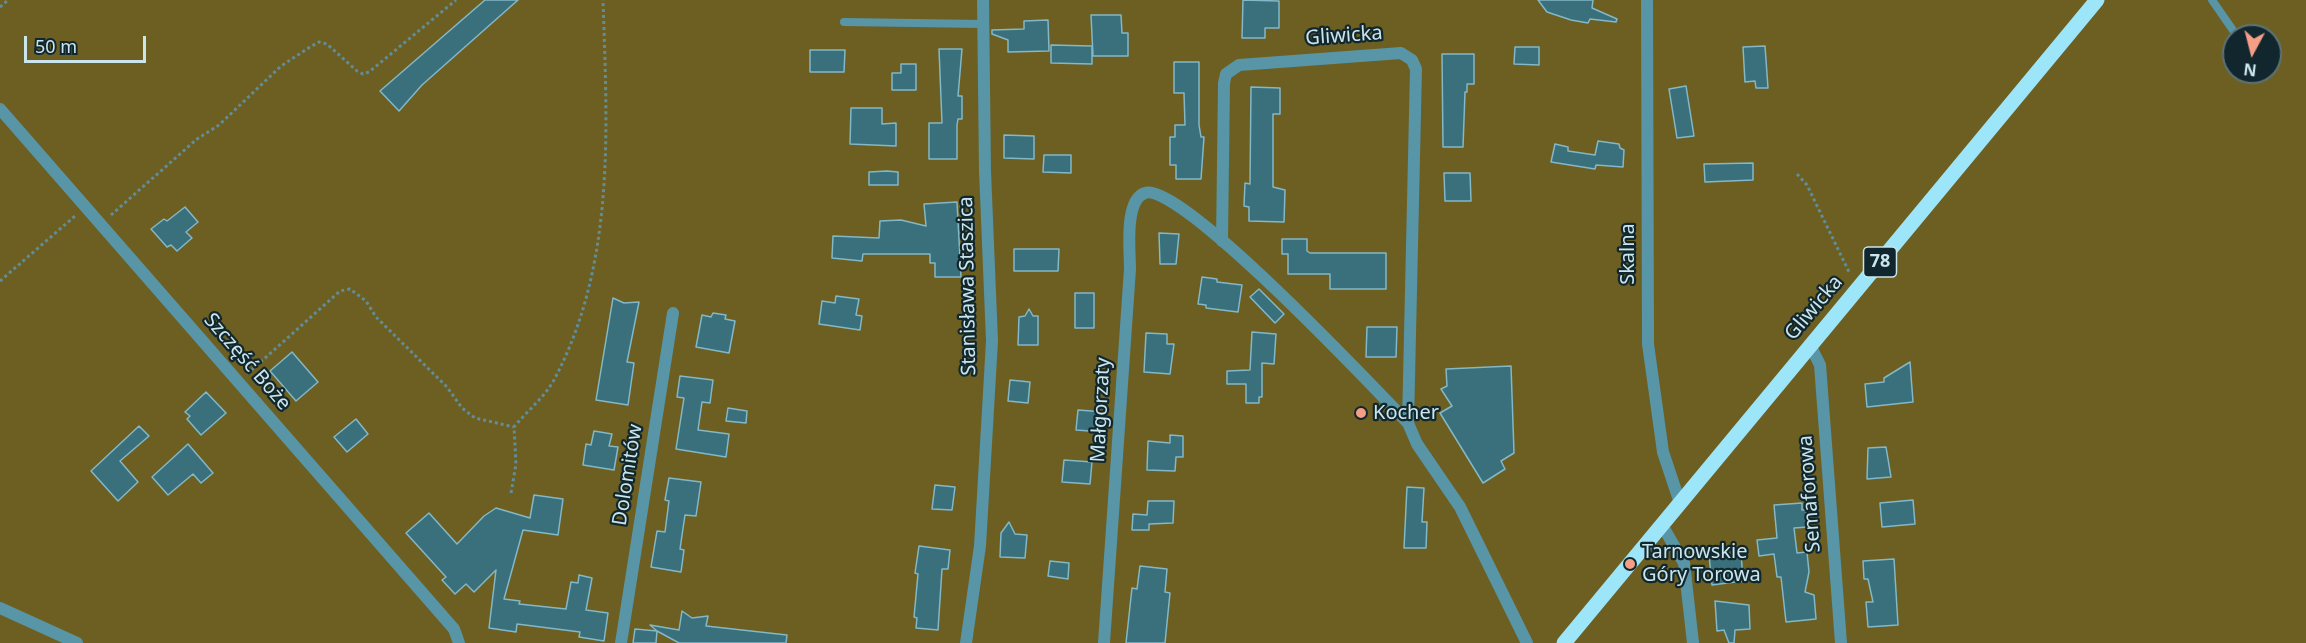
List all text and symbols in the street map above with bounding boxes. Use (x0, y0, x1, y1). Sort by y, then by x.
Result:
street label: Gliwicka (1305, 21, 1383, 51)
scale bar (27, 24, 148, 62)
north arrow (2222, 24, 2282, 84)
text: 50 m (35, 34, 77, 58)
text: N (2242, 58, 2258, 82)
street label: Stanisława Staszica (954, 196, 982, 376)
street label: Skalna (1616, 223, 1640, 285)
road number: 78 (1864, 247, 1896, 277)
street label: Gliwicka (1780, 271, 1848, 345)
street label: Szczęść Boże (198, 309, 296, 415)
street label: Małgorzaty (1086, 357, 1116, 463)
place label: Kocher (1373, 401, 1439, 425)
marker: Kocher (1354, 406, 1368, 420)
street label: Dolomitów (608, 423, 648, 527)
street label: Semaforowa (1794, 434, 1826, 554)
place label: Tarnowskie Góry Torowa (1642, 540, 1761, 587)
marker: Tarnowskie Góry Torowa (1623, 557, 1637, 571)

